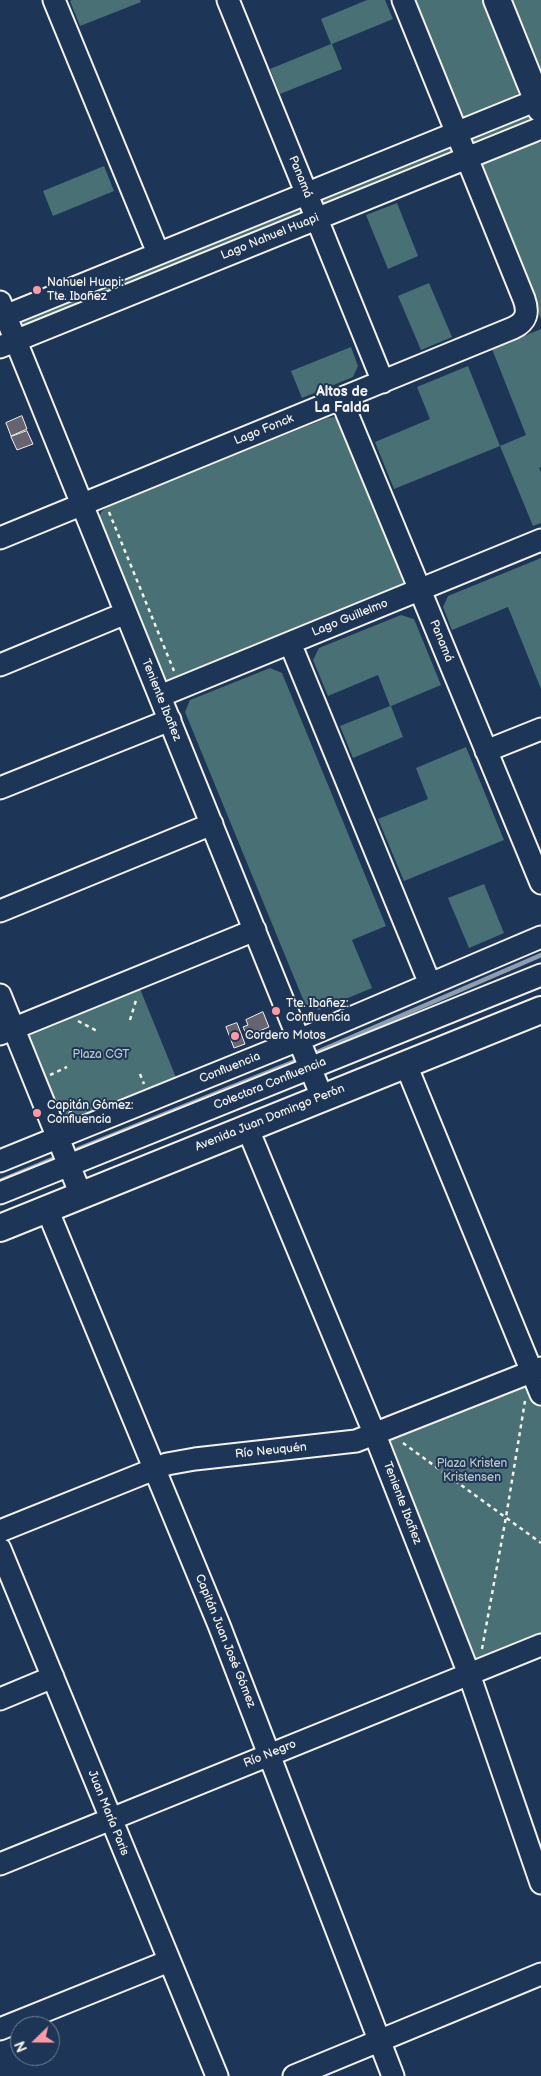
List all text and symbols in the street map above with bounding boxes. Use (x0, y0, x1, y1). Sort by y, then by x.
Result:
street label: Panamá (285, 154, 315, 200)
street label: Lago Nahuel Huapi (219, 211, 321, 263)
place label: Nahuel Huapi: Tte. Ibañez (47, 276, 124, 304)
marker: Nahuel Huapi: Tte. Ibañez (31, 284, 43, 296)
district label: Altos de La Falda (314, 384, 370, 417)
street label: Lago Fonck (232, 412, 296, 448)
street label: Lago Guillelmo (310, 596, 390, 640)
street label: Panamá (426, 618, 456, 664)
street label: Teniente Ibañez (138, 657, 184, 743)
place label: Tte. Ibañez: Confluencia (286, 997, 350, 1025)
marker: Tte. Ibañez: Confluencia (270, 1005, 282, 1017)
place label: Cordero Motos (245, 1029, 326, 1043)
marker: Cordero Motos (229, 1030, 241, 1042)
park label: Plaza CGT (73, 1048, 129, 1062)
street label: Confluencia (197, 1049, 263, 1087)
street label: Colectora Confluencia (212, 1055, 328, 1113)
street label: Avenida Juan Domingo Perón (193, 1081, 347, 1155)
place label: Capitán Gómez: Confluencia (47, 1099, 133, 1127)
marker: Capitán Gómez: Confluencia (31, 1107, 43, 1119)
street label: Río Neuquén (234, 1440, 308, 1462)
park label: Plaza Kristen Kristensen (437, 1457, 507, 1485)
street label: Teniente Ibañez (380, 1460, 424, 1546)
street label: Capitán Juan José Gómez (192, 1572, 258, 1710)
street label: Río Negro (242, 1737, 298, 1771)
street label: Juan María Paris (84, 1768, 132, 1858)
north arrow (10, 2016, 60, 2066)
text: N (12, 2038, 31, 2054)

